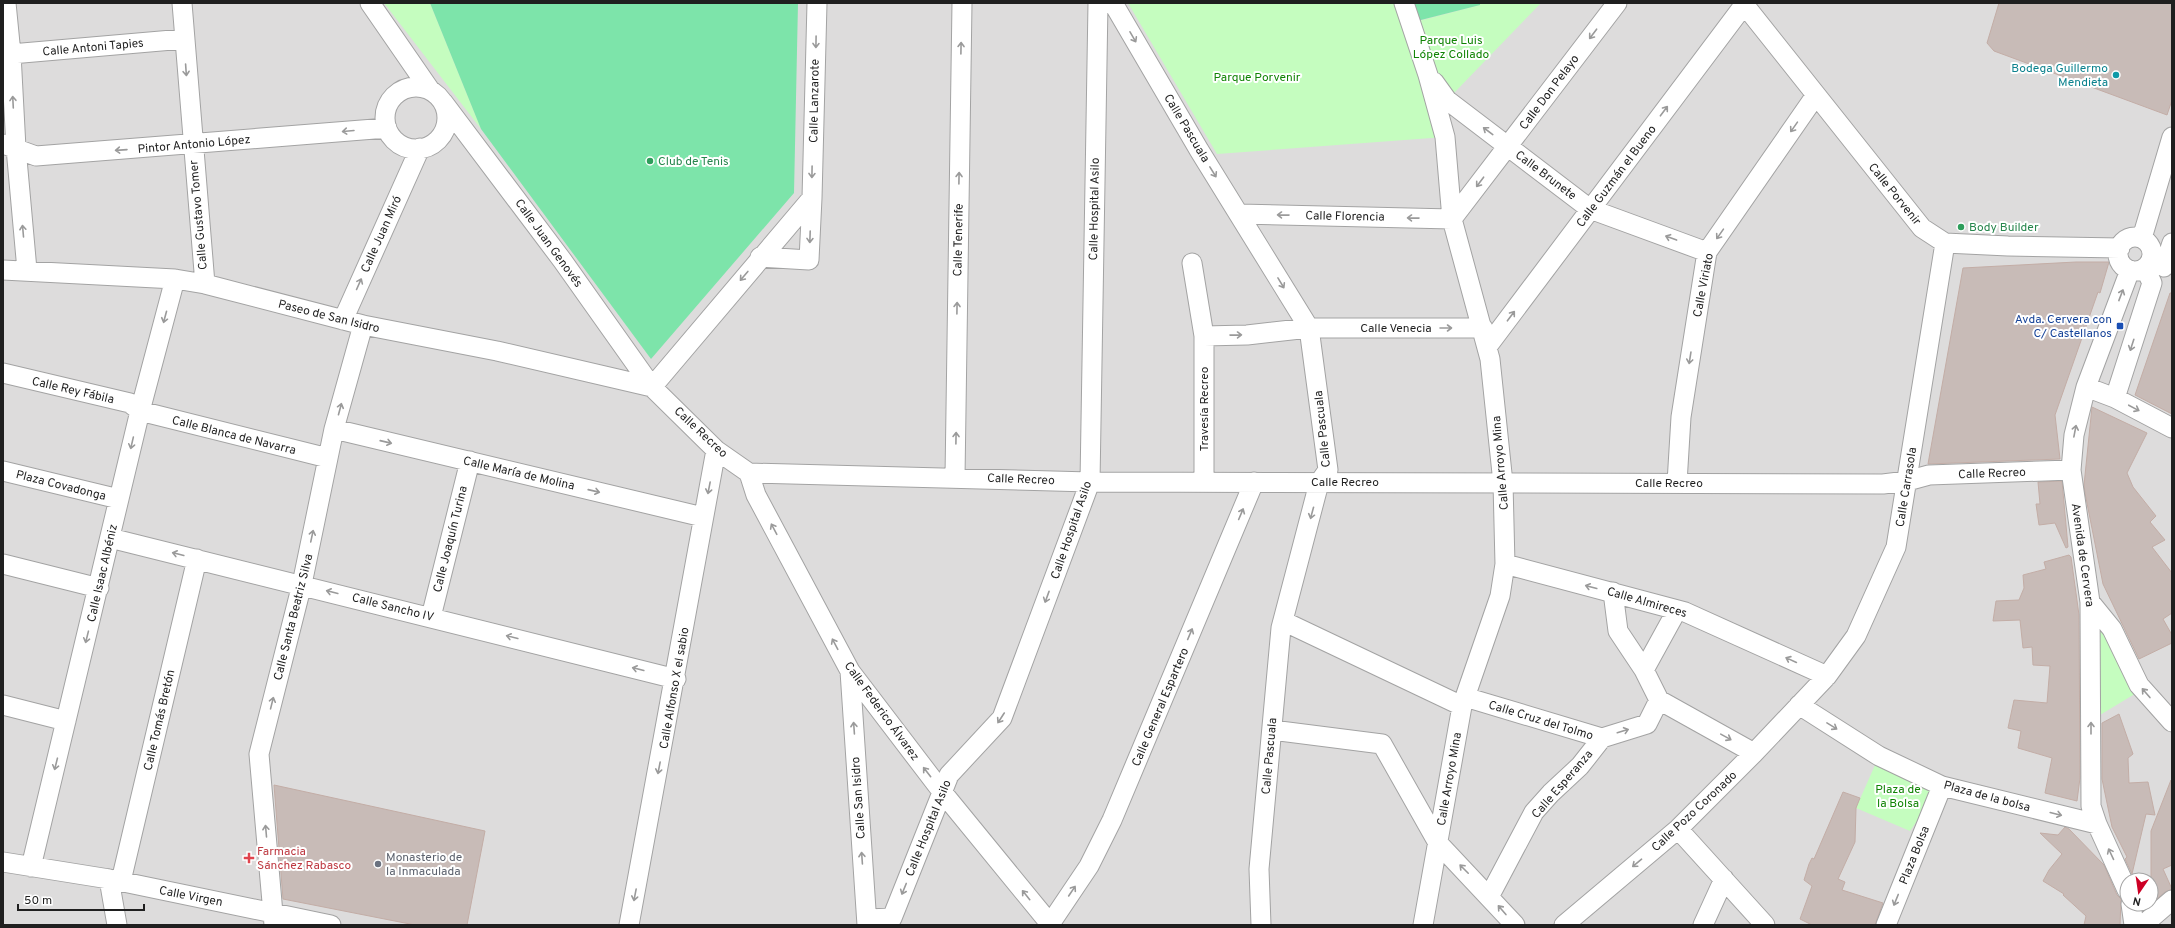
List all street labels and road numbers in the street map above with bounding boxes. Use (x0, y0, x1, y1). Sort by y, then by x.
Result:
street label: Calle Antoni Tapies (42, 36, 144, 60)
street label: Calle Don Pelayo (1516, 51, 1584, 134)
street label: Calle Lanzarote (806, 59, 824, 143)
street label: Calle Pascuala (1159, 91, 1213, 166)
street label: Calle Guzmán el Bueno (1573, 122, 1661, 231)
street label: Pintor Antonio López (137, 132, 251, 158)
street label: Calle Brunete (1511, 147, 1579, 204)
street label: Calle Hospital Asilo (1086, 157, 1104, 261)
street label: Calle Gustavo Tomer (186, 159, 212, 270)
street label: Calle Porvenir (1864, 160, 1924, 229)
street label: Calle Juan Miró (358, 193, 406, 276)
street label: Calle Juan Genovés (511, 196, 586, 291)
street label: Calle Tenerife (950, 203, 968, 277)
street label: Calle Florencia (1305, 208, 1385, 226)
street label: Calle Viriato (1690, 251, 1718, 319)
street label: Paseo de San Isidro (276, 297, 382, 337)
street label: Calle Venecia (1360, 321, 1432, 337)
street label: Travesía Recreo (1197, 366, 1213, 452)
street label: Calle Rey Fábila (30, 374, 116, 408)
street label: Calle Pascuala (1311, 390, 1335, 468)
street label: Calle Recreo (670, 404, 731, 462)
street label: Calle Blanca de Navarra (170, 413, 297, 459)
street label: Calle Arroyo Mina (1489, 415, 1513, 511)
street label: Calle Carrasola (1893, 446, 1921, 528)
street label: Calle María de Molina (461, 453, 576, 495)
street label: Calle Recreo (1958, 465, 2026, 483)
street label: Plaza Covadonga (14, 467, 108, 505)
street label: Calle Recreo (987, 471, 1055, 489)
street label: Calle Recreo (1311, 475, 1379, 491)
street label: Calle Recreo (1635, 476, 1703, 492)
street label: Calle Hospital Asilo (1048, 479, 1096, 582)
street label: Calle Joaquín Turina (430, 484, 472, 594)
street label: Avenida de Cervera (2067, 502, 2097, 608)
street label: Calle Isaac Albéniz (84, 523, 122, 624)
street label: Calle Santa Beatriz Silva (270, 552, 317, 682)
street label: Calle Almireces (1605, 584, 1689, 622)
street label: Calle Sancho IV (350, 590, 436, 626)
street label: Calle Alfonso X el sabio (656, 626, 694, 750)
street label: Calle General Espartero (1129, 645, 1193, 769)
street label: Calle Federico Álvarez (840, 659, 923, 764)
street label: Calle Tomás Bretón (141, 668, 179, 772)
street label: Calle Cruz del Tolmo (1486, 697, 1595, 745)
street label: Calle Pascuala (1259, 717, 1281, 795)
street label: Calle Arroyo Mina (1434, 731, 1466, 827)
street label: Calle Esperanza (1529, 747, 1597, 822)
street label: Calle San Isidro (848, 756, 870, 840)
street label: Calle Pozo Coronado (1648, 768, 1741, 856)
street label: Calle Hospital Asilo (902, 777, 956, 879)
street label: Plaza de la bolsa (1942, 778, 2032, 816)
street label: Plaza Bolsa (1896, 824, 1934, 887)
street label: Calle Virgen (158, 883, 224, 911)

